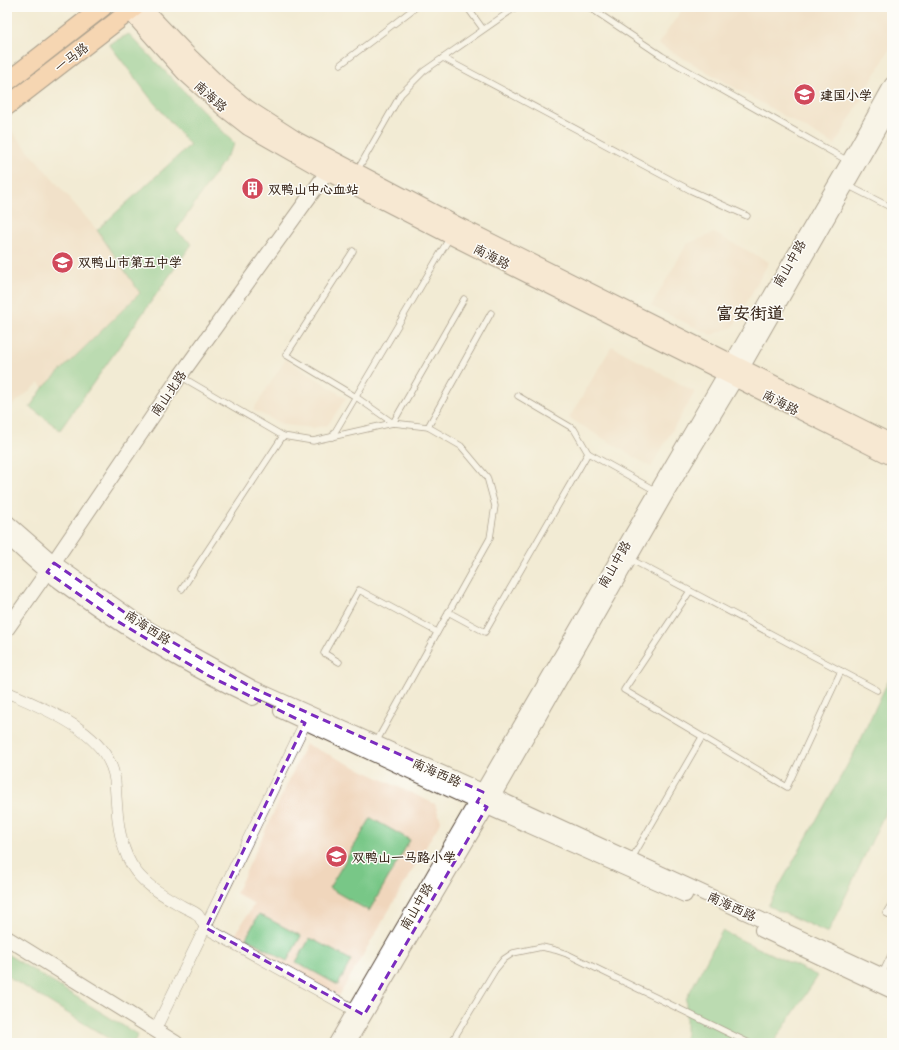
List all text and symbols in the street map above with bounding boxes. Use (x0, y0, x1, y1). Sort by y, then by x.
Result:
street label: 一马路 (49, 36, 94, 78)
street label: 南海路 (188, 75, 233, 118)
school or university icon: 建国小学 (792, 82, 818, 108)
place label: 建国小学 (820, 84, 872, 107)
building icon: 双鸭山中心血站 (239, 176, 265, 202)
place label: 双鸭山中心血站 (268, 178, 359, 201)
street label: 南山中路 (766, 235, 812, 292)
street label: 南海路 (469, 237, 514, 276)
school or university icon: 双鸭山市第五中学 (50, 249, 76, 275)
place label: 双鸭山市第五中学 (78, 251, 182, 274)
district label: 富安街道 (716, 298, 784, 328)
street label: 南山北路 (144, 365, 192, 421)
street label: 南海路 (758, 383, 803, 422)
street label: 南山中路 (591, 536, 637, 593)
street label: 南海西路 (120, 604, 176, 651)
street label: 南海西路 (408, 751, 465, 794)
school or university icon: 双鸭山一马路小学 (323, 844, 349, 870)
place label: 双鸭山一马路小学 (352, 846, 456, 869)
street label: 南山中路 (393, 878, 439, 935)
street label: 南海西路 (703, 885, 760, 928)

